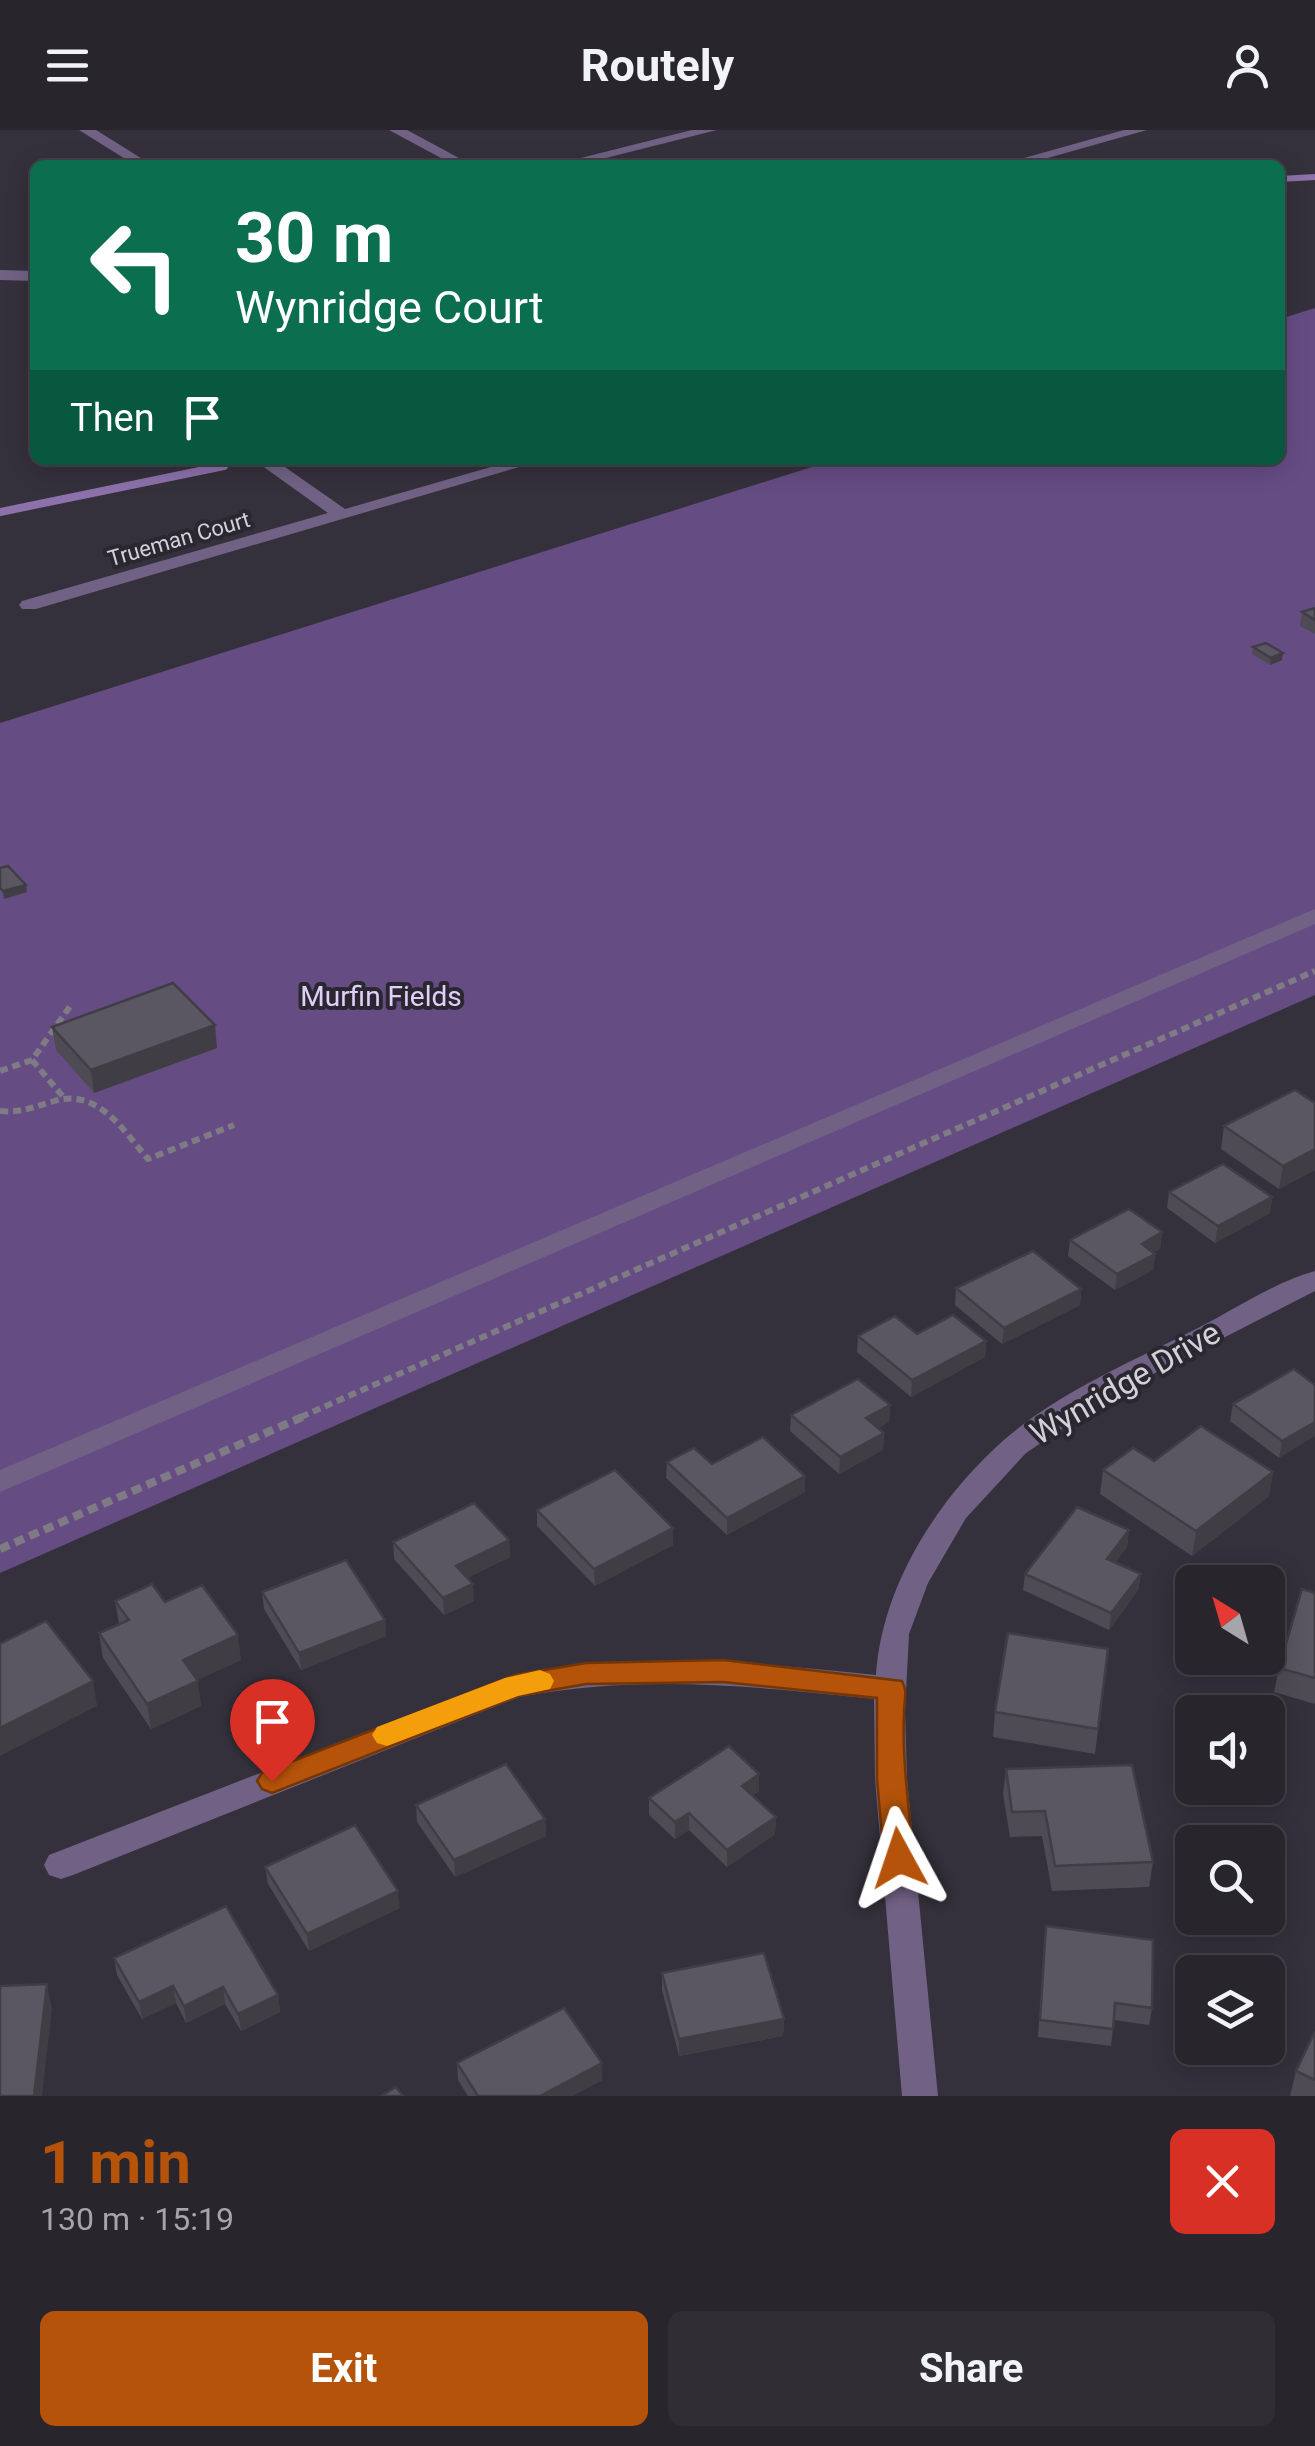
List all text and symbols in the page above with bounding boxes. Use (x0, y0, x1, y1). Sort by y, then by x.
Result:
icon: menu (40, 38, 95, 93)
icon: person (1220, 38, 1275, 93)
text: Routely (581, 39, 734, 92)
text: 30 m (235, 197, 393, 279)
icon: left (70, 200, 200, 330)
text: Wynridge Court (235, 281, 544, 334)
icon: arrive (175, 390, 230, 445)
text: Then (70, 396, 155, 440)
street label: Trueman Court (105, 507, 253, 571)
park label: Murfin Fields (300, 980, 462, 1013)
street label: Wynridge Drive (1023, 1313, 1227, 1453)
north arrow (1175, 1565, 1285, 1675)
map controls (1175, 1565, 1285, 2065)
pin (230, 1679, 315, 1782)
icon: arrive (245, 1694, 300, 1749)
button: sound (1175, 1695, 1285, 1805)
position arrow (847, 1806, 951, 1910)
button: search (1175, 1825, 1285, 1935)
button: layers (1175, 1955, 1285, 2065)
text: 1 min (40, 2127, 191, 2198)
button: close (1170, 2129, 1275, 2234)
text: 130 m · 15:19 (40, 2200, 234, 2238)
button: Exit (40, 2311, 648, 2426)
button: Share (668, 2311, 1275, 2426)

